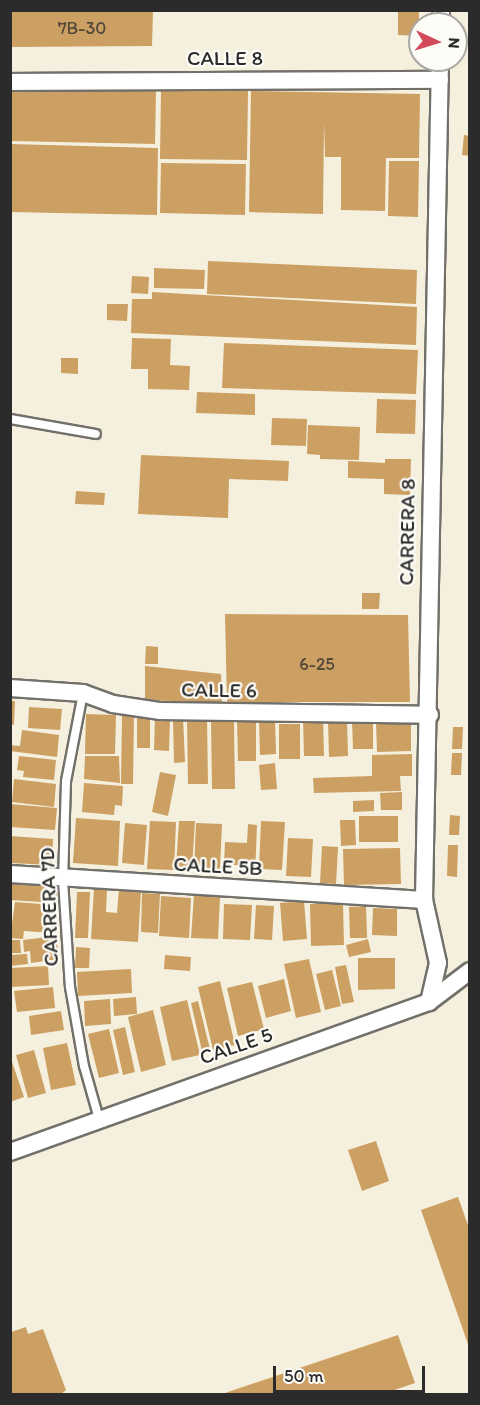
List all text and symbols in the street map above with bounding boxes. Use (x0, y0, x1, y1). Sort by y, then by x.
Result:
north arrow (408, 12, 468, 72)
house number: 7B-30 (58, 17, 106, 39)
text: N (445, 37, 464, 49)
street label: CALLE 8 (187, 45, 263, 71)
street label: CARRERA 8 (393, 478, 421, 586)
house number: 6-25 (299, 653, 335, 675)
street label: CALLE 6 (181, 677, 257, 703)
street label: CARRERA 7D (34, 847, 64, 967)
street label: CALLE 5B (173, 851, 263, 881)
street label: CALLE 5 (196, 1022, 276, 1070)
scale bar (276, 1354, 428, 1392)
text: 50 m (284, 1365, 324, 1387)

